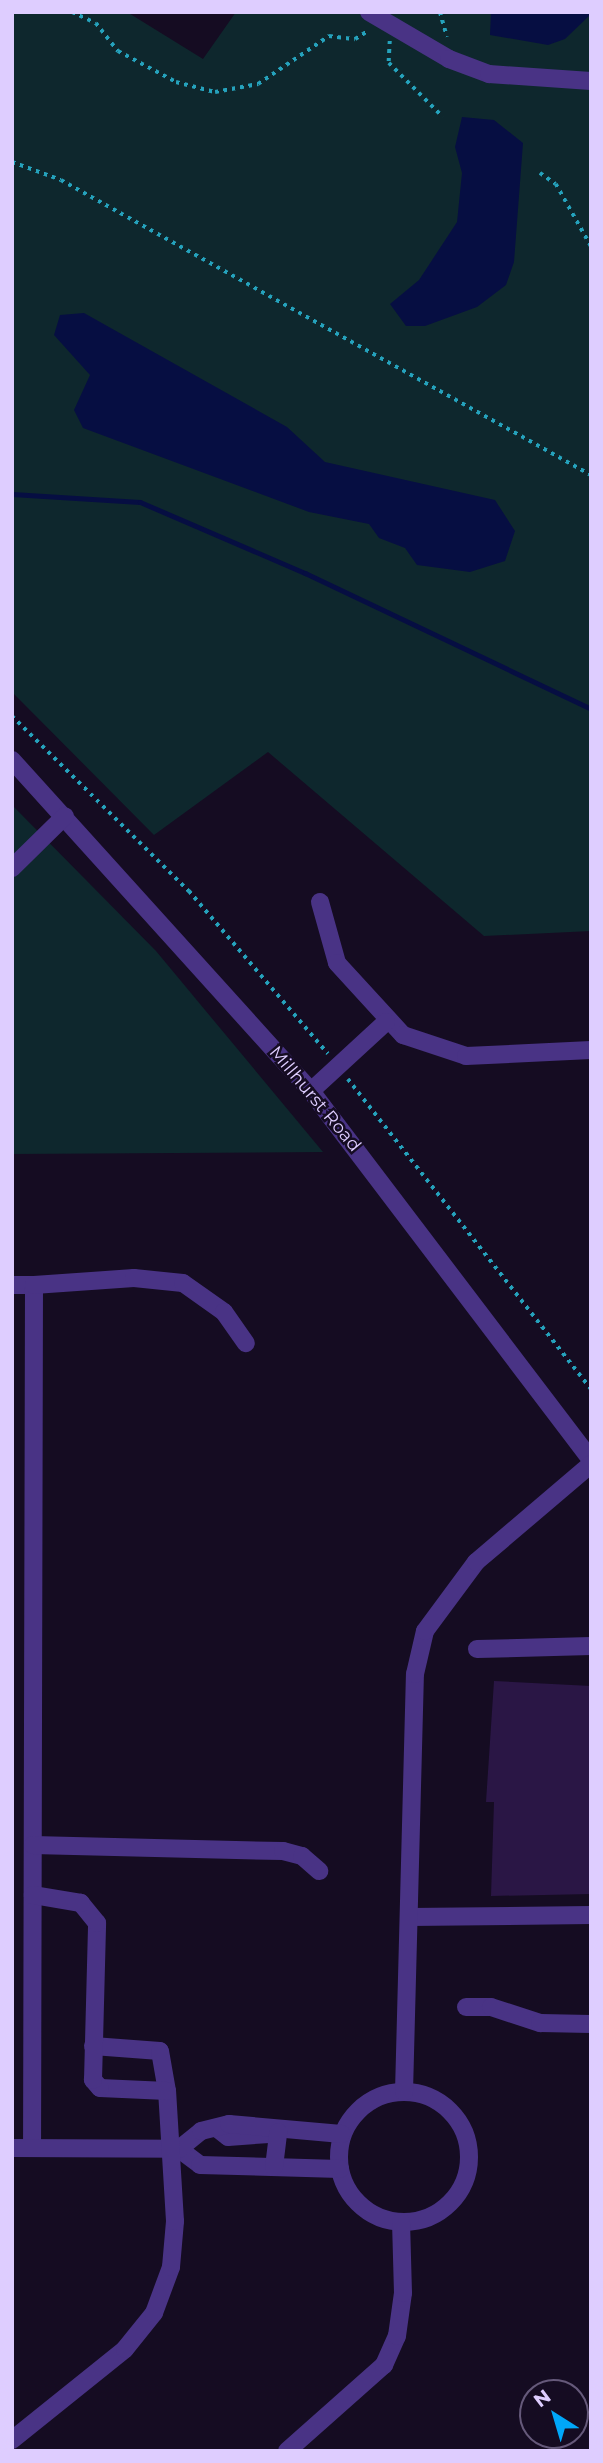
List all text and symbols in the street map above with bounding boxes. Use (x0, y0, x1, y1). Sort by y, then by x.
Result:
street label: Millhurst Road (265, 1042, 365, 1156)
north arrow (519, 2379, 589, 2449)
text: N (529, 2385, 555, 2412)

